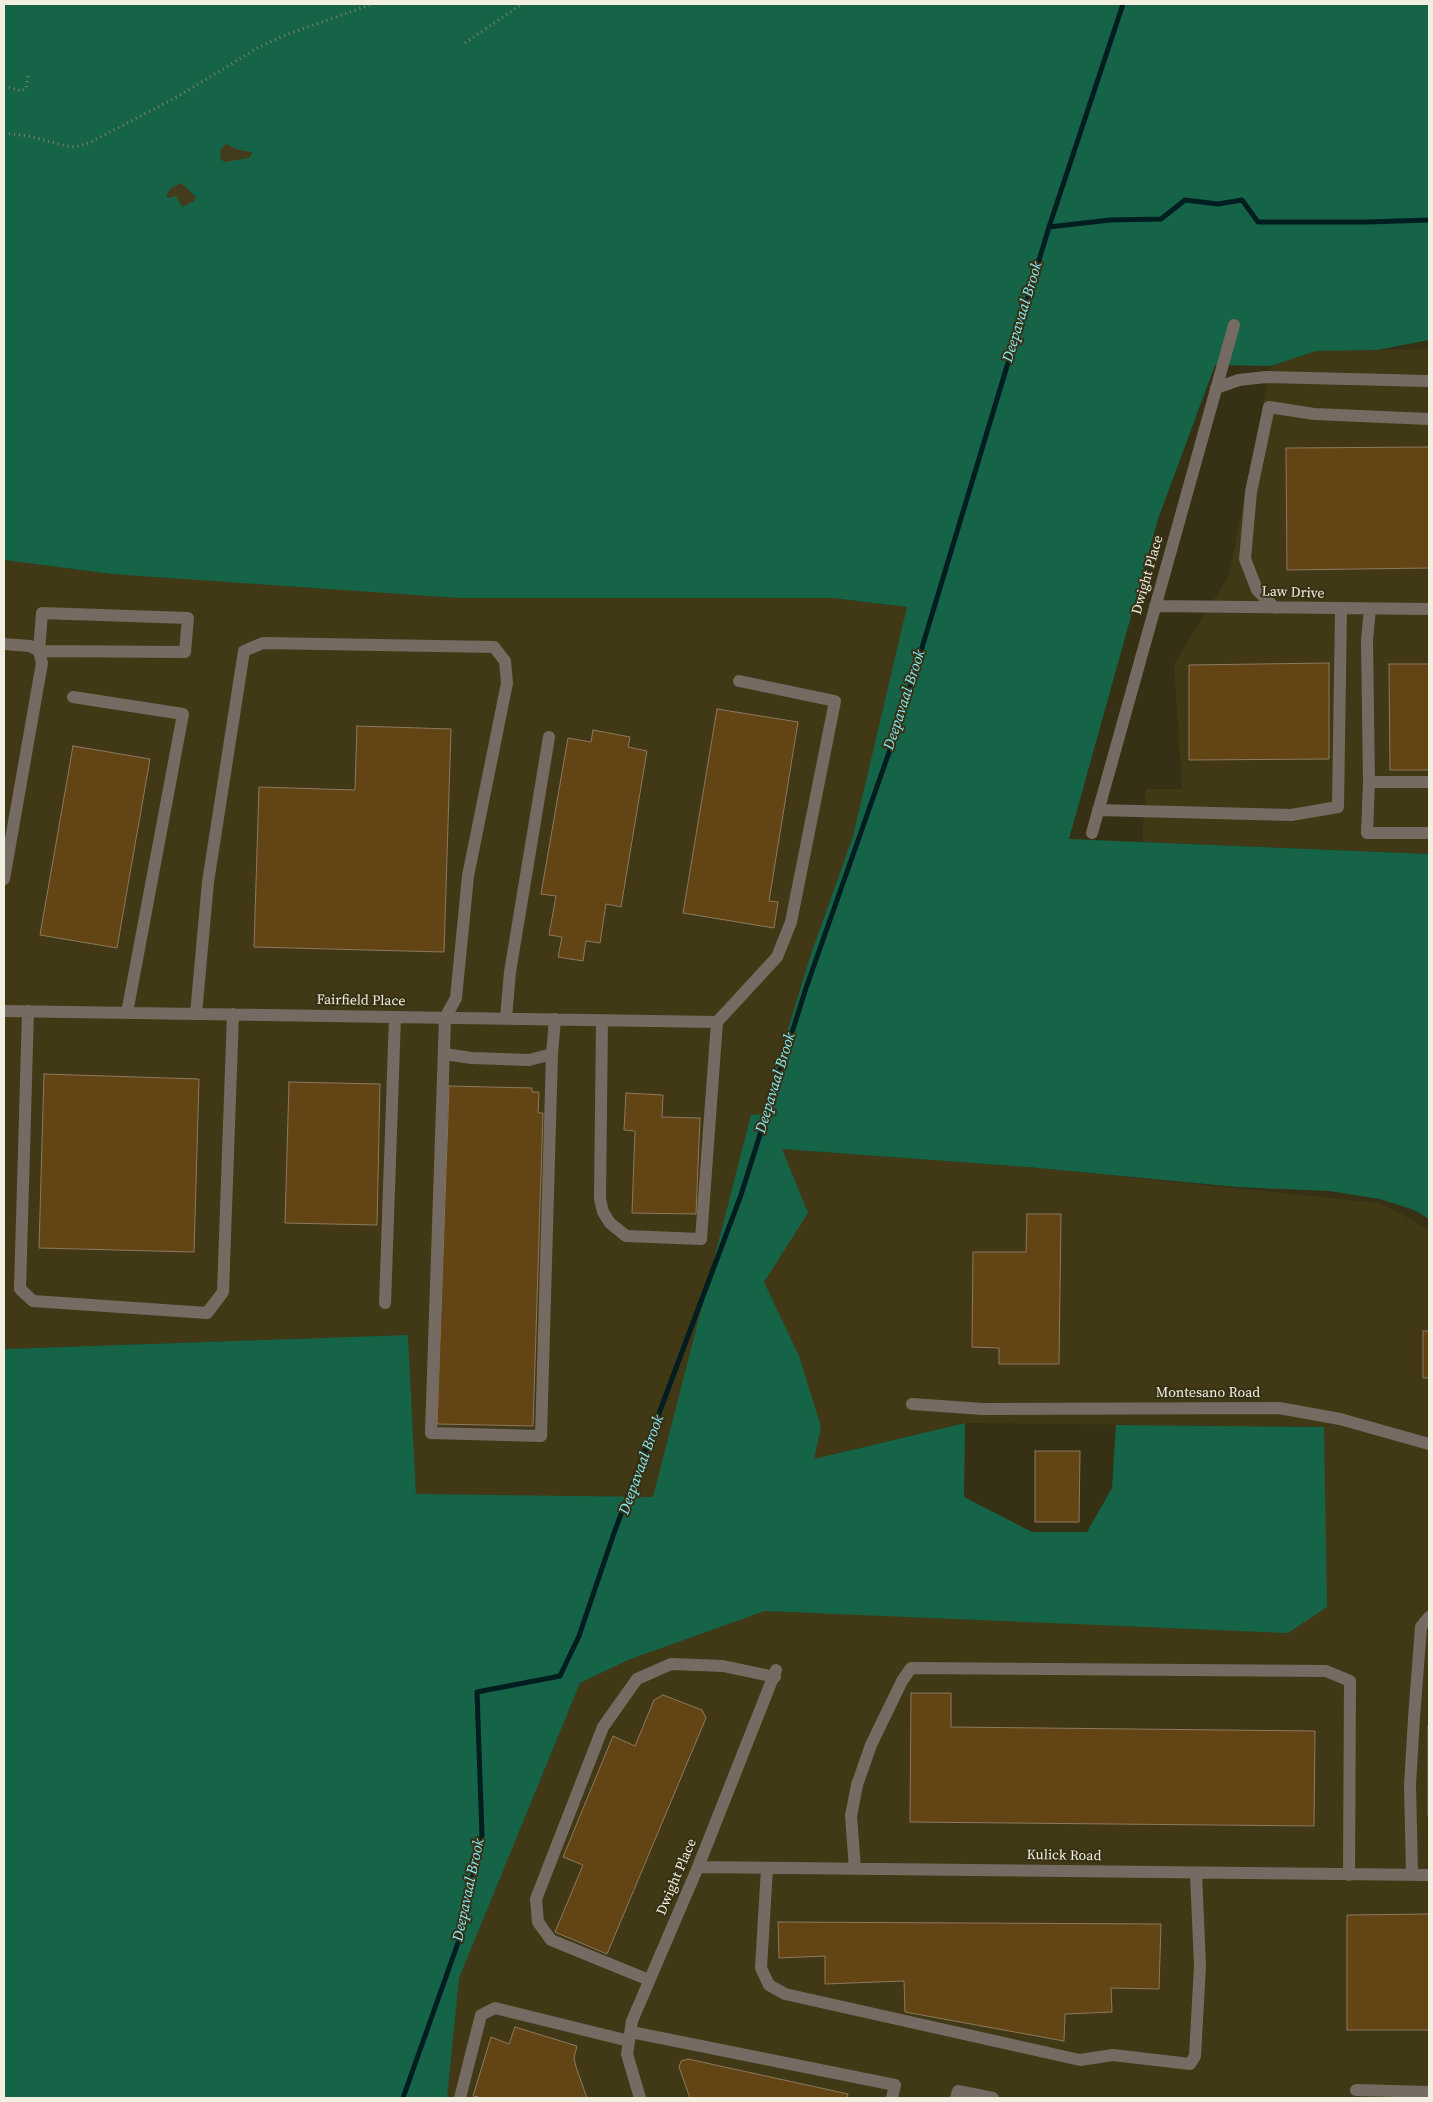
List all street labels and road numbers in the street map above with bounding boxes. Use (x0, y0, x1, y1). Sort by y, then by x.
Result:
street label: Dwight Place (1129, 534, 1167, 616)
street label: Law Drive (1261, 584, 1325, 602)
street label: Fairfield Place (316, 992, 406, 1010)
street label: Montesano Road (1156, 1385, 1260, 1401)
street label: Dwight Place (653, 1836, 701, 1918)
street label: Kulick Road (1026, 1847, 1102, 1865)

